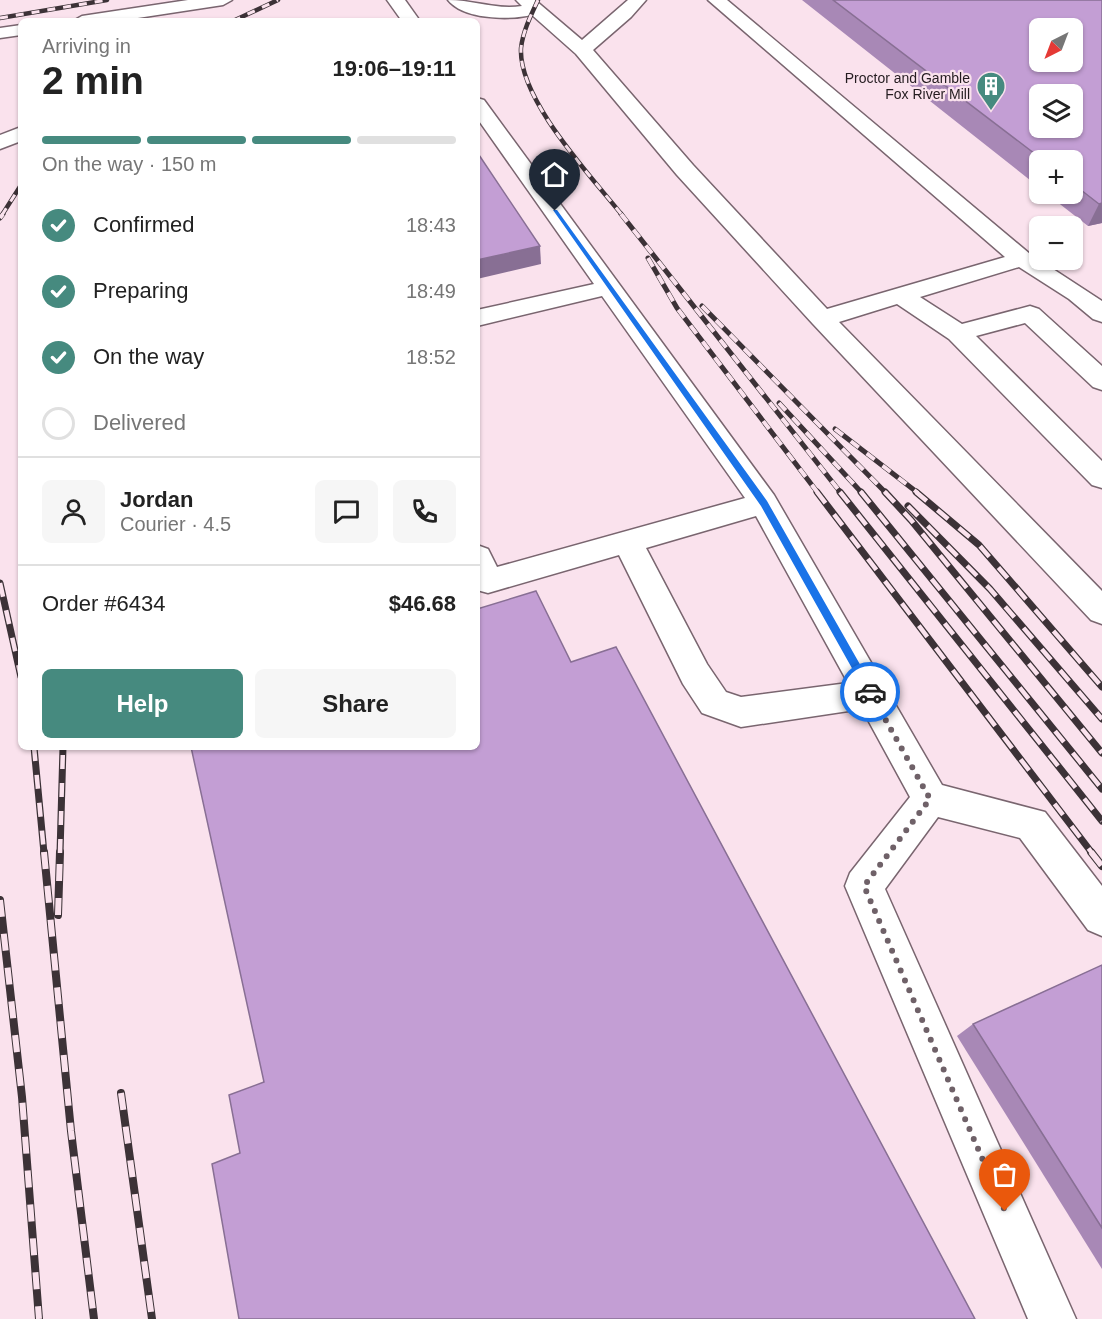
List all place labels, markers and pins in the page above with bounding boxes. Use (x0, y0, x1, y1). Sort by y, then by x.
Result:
place label: Proctor and Gamble Fox River Mill (845, 70, 970, 102)
building icon: Proctor and Gamble Fox River Mill (975, 70, 1007, 112)
pin (529, 149, 580, 211)
pin (979, 1149, 1030, 1211)

